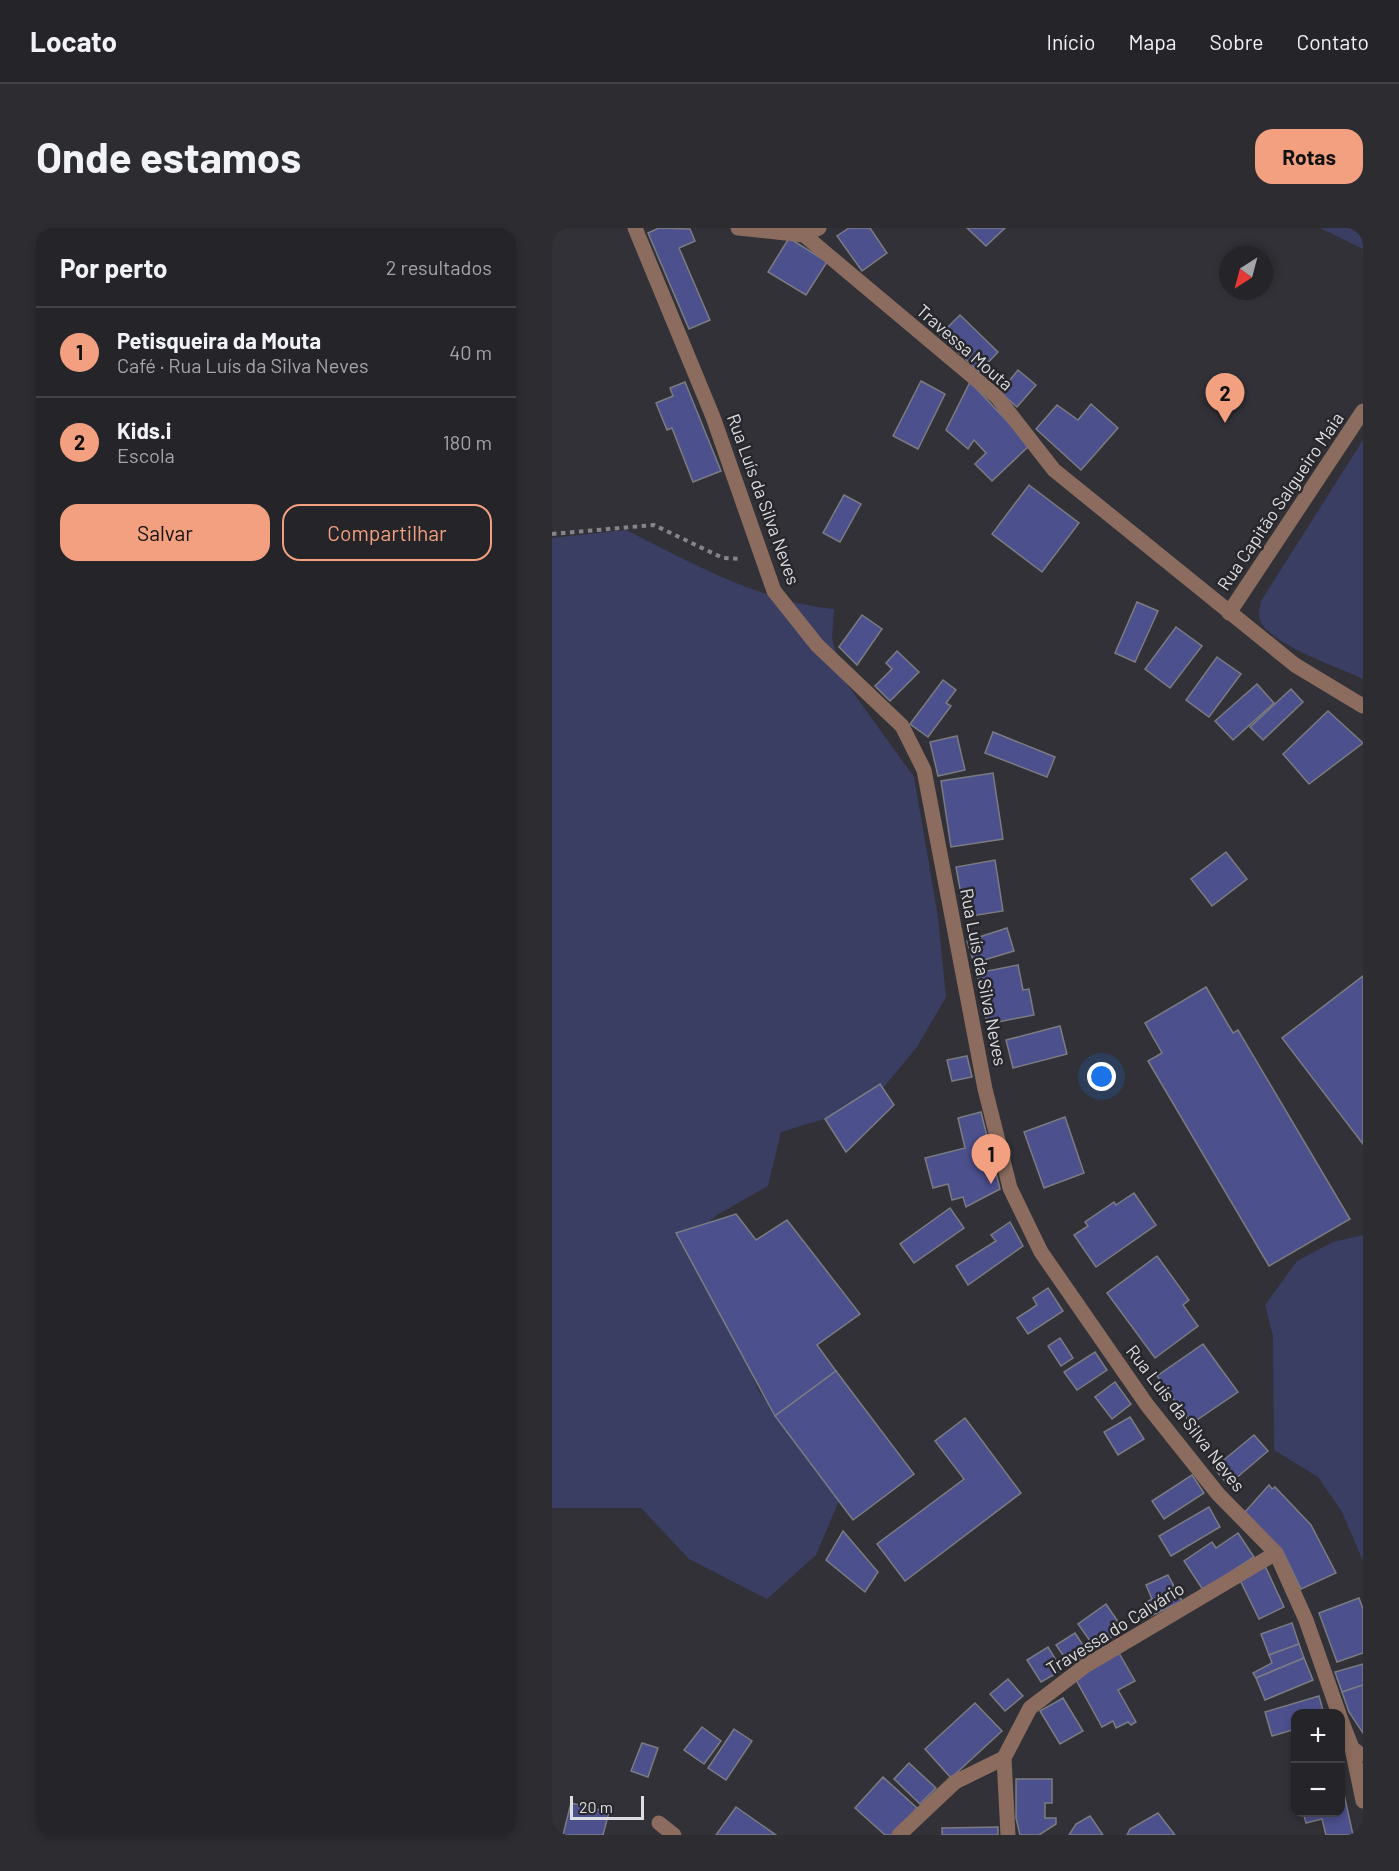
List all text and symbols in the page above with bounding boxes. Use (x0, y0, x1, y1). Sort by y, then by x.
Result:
text: Locato (30, 24, 117, 58)
text: Início (1047, 29, 1095, 54)
text: Mapa (1128, 29, 1177, 54)
text: Sobre (1210, 29, 1263, 54)
text: Contato (1296, 29, 1369, 54)
button: Rotas (1255, 129, 1363, 184)
text: Onde estamos (36, 131, 301, 181)
north arrow (1219, 246, 1273, 300)
text: Por perto (60, 252, 168, 283)
text: 2 resultados (386, 255, 492, 279)
street label: Travessa Mouta (912, 299, 1018, 395)
text: Petisqueira da Mouta (117, 327, 321, 353)
text: 1 (76, 340, 83, 364)
text: 40 m (449, 340, 492, 364)
text: Café · Rua Luís da Silva Neves (117, 353, 369, 377)
pin: 2 (1206, 374, 1244, 423)
street label: Rua Capitão Salgueiro Maia (1212, 408, 1348, 594)
street label: Rua Luís da Silva Neves (723, 411, 805, 587)
text: Kids.i (117, 417, 171, 443)
text: 2 (74, 430, 85, 454)
text: 180 m (443, 430, 492, 454)
text: Escola (117, 443, 175, 467)
button: Salvar (60, 504, 270, 561)
button: Compartilhar (282, 504, 492, 561)
street label: Rua Luís da Silva Neves (956, 886, 1012, 1068)
your location (1087, 1062, 1116, 1091)
pin: 1 (972, 1134, 1010, 1184)
street label: Rua Luís da Silva Neves (1122, 1340, 1250, 1496)
street label: Travessa do Calvário (1042, 1577, 1188, 1679)
map controls (1291, 1709, 1345, 1817)
button: + (1291, 1709, 1345, 1763)
button: − (1291, 1763, 1345, 1817)
scale bar (570, 1793, 644, 1820)
text: 20 m (579, 1797, 613, 1816)

